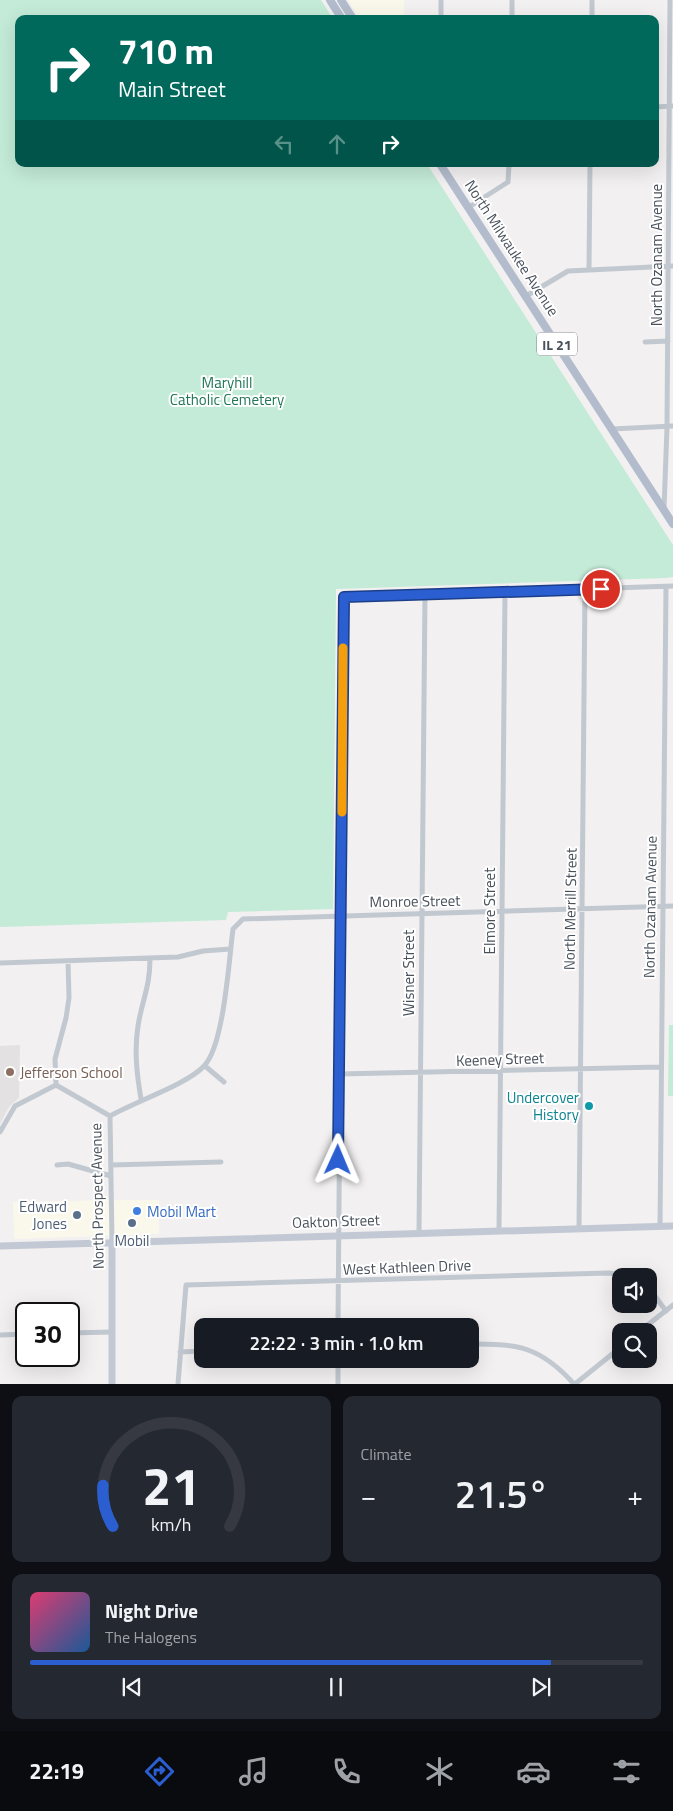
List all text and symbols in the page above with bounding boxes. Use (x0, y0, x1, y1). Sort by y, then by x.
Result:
text: 710 m (118, 24, 214, 78)
icon: right (35, 35, 100, 100)
text: Main Street (118, 72, 226, 106)
icon: left (270, 130, 298, 158)
icon: ahead (323, 130, 351, 158)
icon: right (376, 130, 404, 158)
street label: North Milwaukee Avenue (459, 175, 565, 321)
street label: North Ozanam Avenue (645, 184, 668, 326)
road number: IL 21 (537, 332, 577, 356)
park label: Maryhill Catholic Cemetery (170, 371, 284, 411)
pin (580, 568, 622, 610)
icon: arrive (587, 575, 615, 603)
street label: North Ozanam Avenue (637, 836, 663, 978)
street label: North Merrill Street (557, 847, 583, 970)
street label: Elmore Street (478, 867, 501, 954)
street label: Monroe Street (369, 889, 461, 913)
street label: Wisner Street (397, 929, 420, 1016)
street label: Keeney Street (456, 1046, 545, 1072)
place label: Jefferson School (20, 1061, 123, 1084)
marker: Jefferson School (4, 1066, 16, 1078)
place label: Undercover History (507, 1086, 579, 1126)
marker: Undercover History (583, 1100, 595, 1112)
street label: North Prospect Avenue (84, 1123, 110, 1269)
position arrow (311, 1133, 363, 1185)
place label: Edward Jones (19, 1195, 67, 1235)
place label: Mobil Mart (147, 1200, 217, 1223)
marker: Mobil Mart (131, 1205, 143, 1217)
street label: Oakton Street (292, 1208, 381, 1234)
marker: Edward Jones (71, 1209, 83, 1221)
marker: Mobil (126, 1217, 138, 1229)
place label: Mobil (114, 1229, 150, 1252)
street label: West Kathleen Drive (343, 1253, 471, 1281)
map controls (612, 1268, 657, 1368)
button: sound (612, 1268, 657, 1313)
speed limit sign: 30 (15, 1302, 80, 1367)
button: search (612, 1323, 657, 1368)
text: 22:22 · 3 min · 1.0 km (249, 1328, 424, 1357)
text: Climate (361, 1442, 412, 1466)
text: 21 (142, 1446, 200, 1525)
text: 21.5° (455, 1465, 549, 1523)
text: − (361, 1474, 376, 1517)
text: + (627, 1474, 643, 1517)
text: km/h (151, 1511, 191, 1538)
text: Night Drive (105, 1596, 198, 1625)
text: The Halogens (105, 1625, 197, 1649)
icon: previous (118, 1673, 146, 1701)
icon: pause (322, 1673, 350, 1701)
icon: next (527, 1673, 555, 1701)
text: 22:19 (29, 1754, 84, 1788)
icon: directions (142, 1754, 177, 1789)
icon: music (236, 1754, 271, 1789)
icon: phone (329, 1754, 364, 1789)
icon: climate (422, 1754, 457, 1789)
icon: car (516, 1754, 551, 1789)
icon: filters (609, 1754, 644, 1789)

